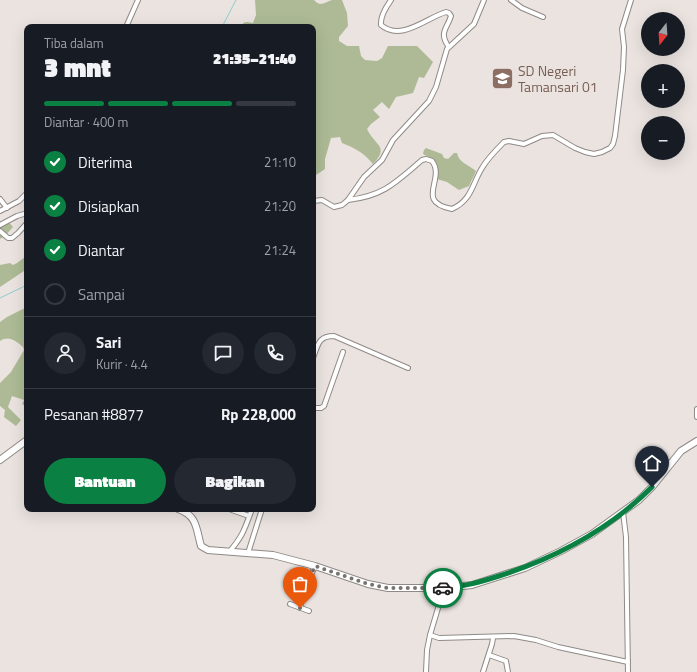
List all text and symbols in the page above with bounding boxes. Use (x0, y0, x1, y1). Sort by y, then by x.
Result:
north arrow (641, 12, 685, 56)
map controls (641, 12, 685, 160)
text: Tiba dalam (44, 33, 104, 53)
text: 21:35–21:40 (213, 47, 296, 70)
text: 3 mnt (44, 48, 111, 87)
place label: SD Negeri Tamansari 01 (518, 60, 598, 97)
button: + (641, 64, 685, 108)
school or university icon: SD Negeri Tamansari 01 (490, 65, 516, 91)
text: Diantar · 400 m (44, 112, 128, 132)
button: − (641, 116, 685, 160)
icon: check (44, 151, 66, 173)
text: Diterima (78, 151, 132, 174)
text: 21:10 (264, 152, 296, 172)
icon: check (44, 195, 66, 217)
text: Disiapkan (78, 195, 139, 218)
text: 21:20 (264, 196, 296, 216)
icon: check (44, 239, 66, 261)
text: Diantar (78, 239, 124, 262)
text: 21:24 (264, 240, 296, 260)
text: Sampai (78, 283, 125, 306)
text: Sari (96, 331, 121, 354)
button: person (44, 332, 86, 374)
button: chat (202, 332, 244, 374)
button: phone (254, 332, 296, 374)
text: Kurir · 4.4 (96, 354, 148, 374)
text: Pesanan #8877 (44, 403, 144, 426)
text: Rp 228,000 (221, 403, 296, 426)
pin (635, 446, 669, 487)
icon: home (641, 452, 663, 474)
button: Bantuan (44, 458, 166, 504)
button: Bagikan (174, 458, 296, 504)
pin (283, 567, 317, 608)
courier (423, 568, 463, 608)
icon: bag (289, 573, 311, 595)
icon: car (432, 577, 454, 599)

